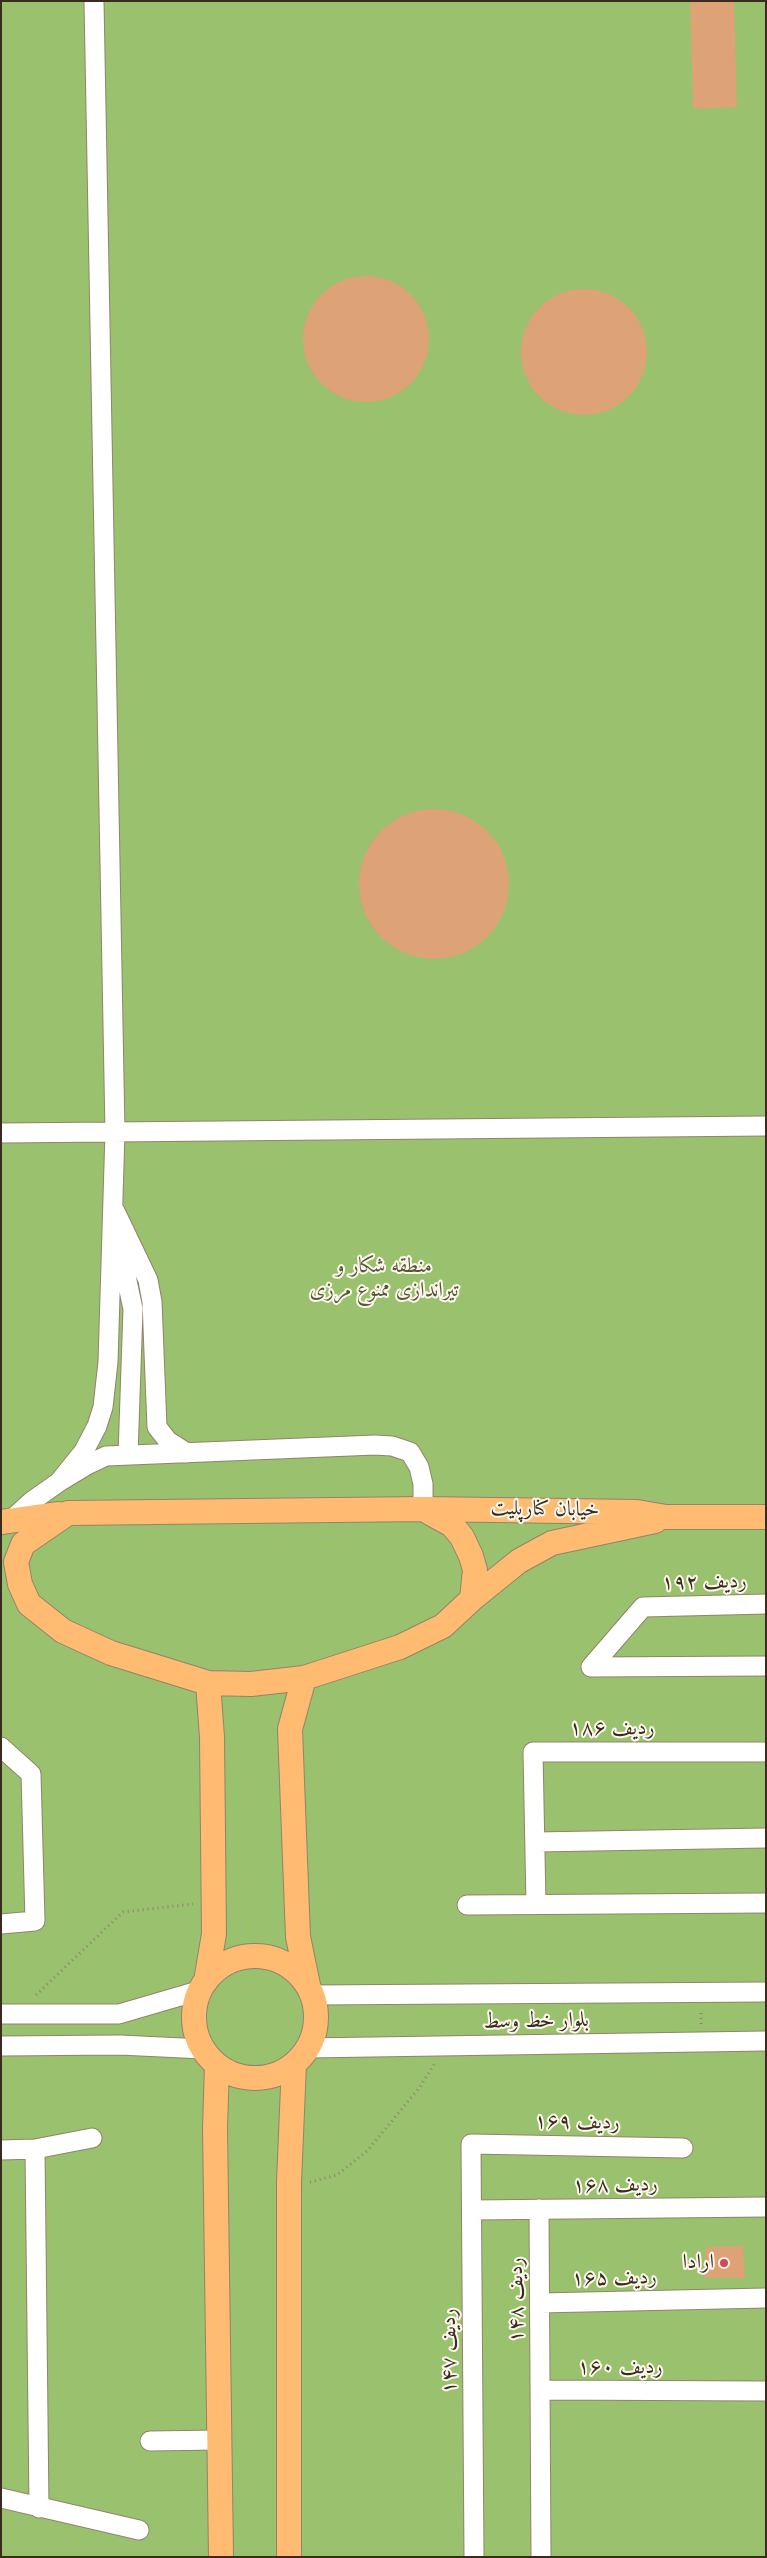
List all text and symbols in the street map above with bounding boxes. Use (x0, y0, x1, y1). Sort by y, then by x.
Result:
park label: منطقه شکار و تیراندازی ممنوع مرزی (310, 1254, 458, 1304)
street label: خیابان کنارپلیت (490, 1496, 600, 1524)
street label: ردیف ۱۹۲ (661, 1570, 747, 1596)
street label: ردیف ۱۸۶ (569, 1716, 655, 1742)
street label: بلوار خط وسط (483, 2008, 589, 2036)
street label: ردیف ۱۶۹ (534, 2110, 620, 2136)
street label: ردیف ۱۶۸ (572, 2173, 658, 2199)
place label: ارادا (683, 2250, 714, 2276)
street label: ردیف ۱۴۸ (504, 2257, 530, 2343)
marker: ارادا (718, 2257, 730, 2269)
street label: ردیف ۱۶۵ (571, 2266, 657, 2292)
street label: ردیف ۱۴۷ (437, 2308, 463, 2394)
street label: ردیف ۱۶۰ (577, 2355, 663, 2381)

